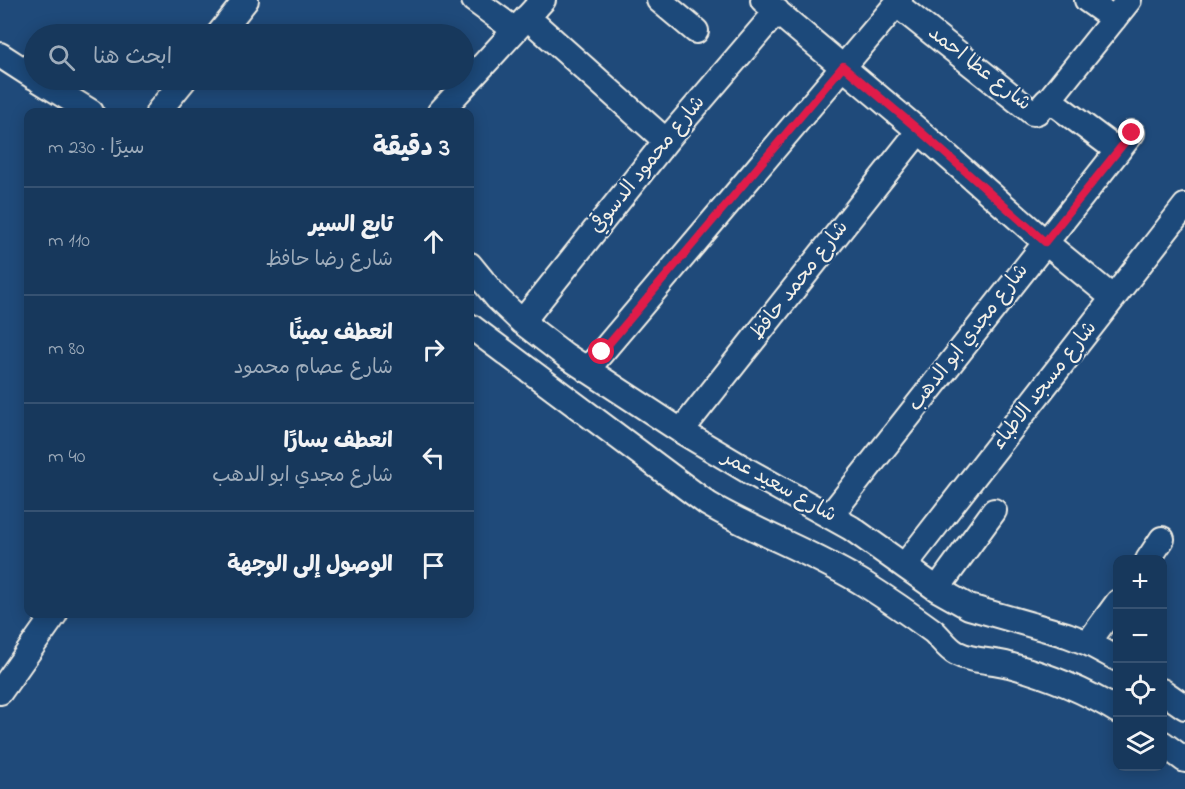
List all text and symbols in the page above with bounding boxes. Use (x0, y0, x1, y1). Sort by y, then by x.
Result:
street label: شارع عطا احمد (921, 19, 1037, 119)
search box (24, 24, 474, 90)
icon: search (45, 41, 78, 74)
text: ابحث هنا (93, 42, 172, 74)
street label: شارع محمود الدسوقي (582, 89, 713, 240)
route end (1118, 119, 1144, 145)
text: 3 دقيقة (373, 130, 450, 168)
text: سيرًا · 230 m (48, 134, 144, 163)
text: تابع السير (309, 210, 393, 242)
street label: شارع محمد حافظ (744, 215, 856, 347)
icon: ahead (417, 225, 450, 258)
text: 110 m (48, 227, 90, 256)
text: شارع رضا حافظ (266, 246, 393, 275)
street label: شارع مجدي ابو الدهب (902, 258, 1036, 418)
street label: شارع مسجد الاطباء (985, 315, 1105, 457)
text: انعطف يمينًا (289, 318, 393, 350)
icon: right (417, 333, 450, 366)
text: 80 m (48, 335, 85, 364)
route start (588, 338, 614, 364)
text: شارع عصام محمود (234, 354, 393, 383)
text: انعطف يسارًا (284, 426, 393, 458)
icon: left (417, 441, 450, 474)
text: 40 m (48, 443, 85, 472)
street label: شارع سعيد عمر (715, 443, 842, 530)
text: شارع مجدي ابو الدهب (212, 462, 393, 491)
icon: arrive (417, 549, 450, 582)
text: الوصول إلى الوجهة (227, 550, 393, 582)
map controls (1113, 555, 1167, 771)
button: + (1113, 555, 1167, 609)
button: − (1113, 609, 1167, 663)
button: locate (1113, 663, 1167, 717)
button: layers (1113, 717, 1167, 771)

